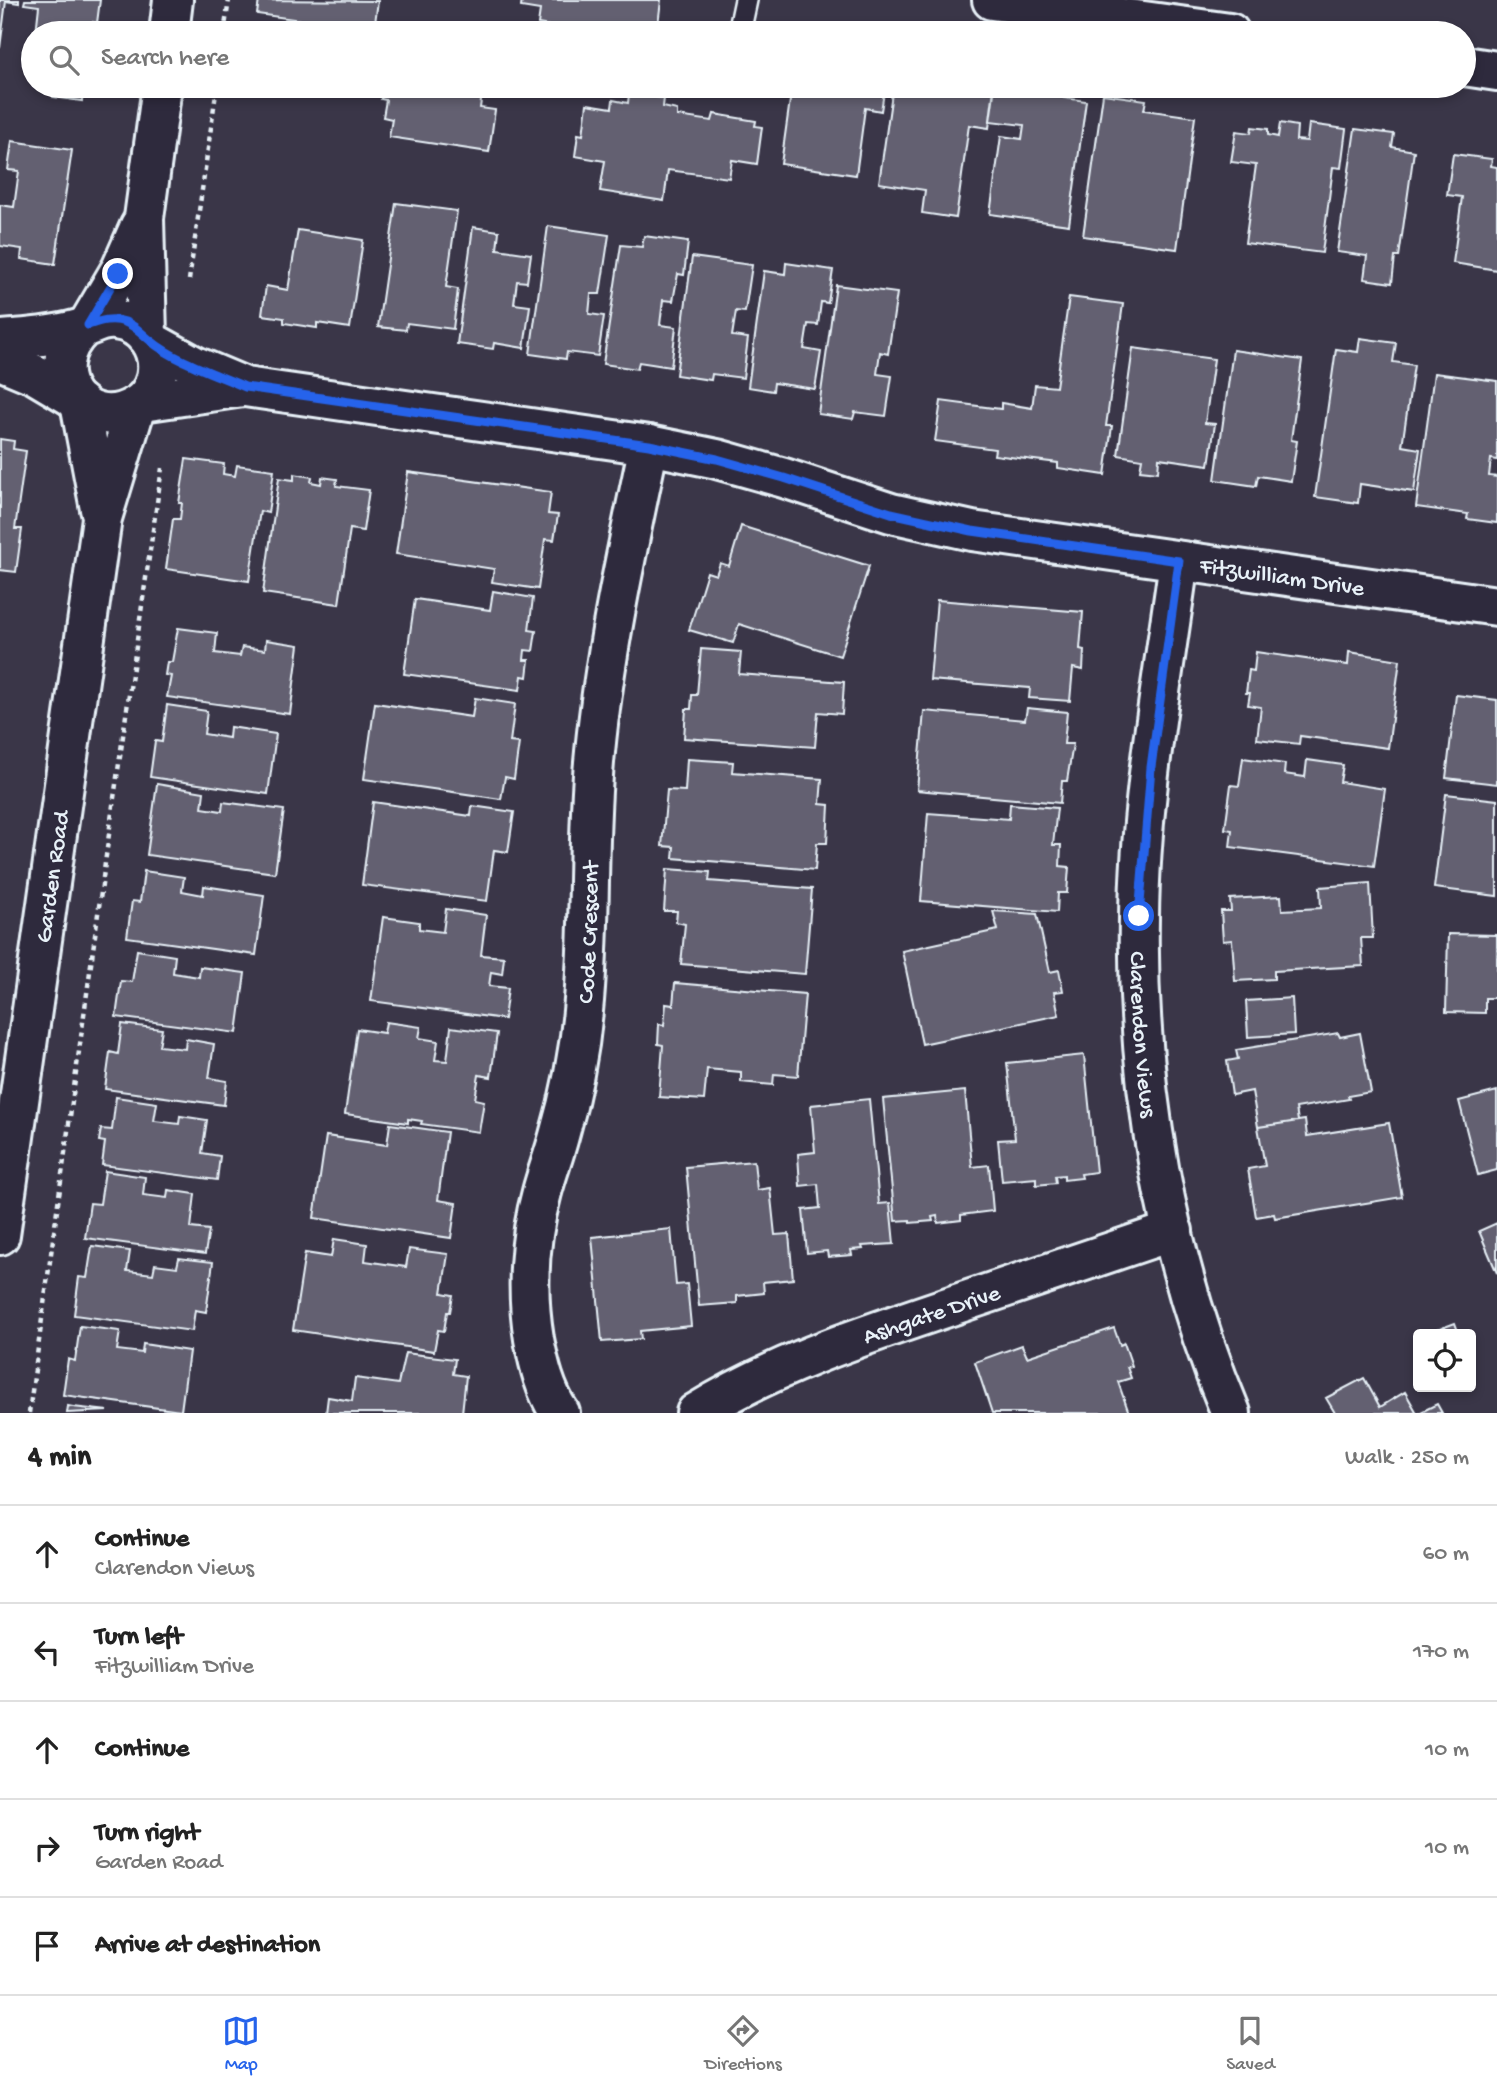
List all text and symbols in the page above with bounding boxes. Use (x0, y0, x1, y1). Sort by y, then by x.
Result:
search box (21, 21, 1476, 98)
icon: search (45, 41, 83, 79)
text: Search here (101, 44, 229, 75)
route end (102, 258, 133, 289)
street label: Fitzwilliam Drive (1197, 553, 1367, 605)
street label: Garden Road (31, 807, 78, 945)
street label: Code Crescent (573, 859, 607, 1005)
route start (1123, 900, 1154, 931)
street label: Clarendon Views (1121, 951, 1162, 1120)
street label: Ashgate Drive (860, 1280, 1005, 1353)
map controls (1413, 1329, 1476, 1392)
button: locate (1413, 1329, 1476, 1392)
text: 4 min (28, 1441, 91, 1476)
text: Walk · 250 m (1345, 1445, 1469, 1472)
text: Continue (95, 1525, 189, 1556)
icon: ahead (28, 1535, 66, 1573)
text: 60 m (1423, 1541, 1469, 1568)
text: Clarendon Views (95, 1556, 254, 1583)
text: Turn left (95, 1623, 183, 1654)
icon: left (28, 1633, 66, 1671)
text: 170 m (1413, 1639, 1469, 1666)
text: Fitzwilliam Drive (95, 1654, 254, 1681)
icon: ahead (28, 1731, 66, 1769)
text: Continue (95, 1735, 189, 1766)
text: 10 m (1425, 1737, 1469, 1764)
text: Turn right (95, 1819, 199, 1850)
icon: right (28, 1829, 66, 1867)
text: 10 m (1425, 1835, 1469, 1862)
text: Garden Road (95, 1850, 222, 1877)
icon: arrive (28, 1927, 66, 1965)
text: Arrive at destination (95, 1931, 320, 1962)
tab: Map (222, 2012, 260, 2077)
tab: Directions (705, 2012, 782, 2077)
tab: Saved (1226, 2012, 1275, 2077)

